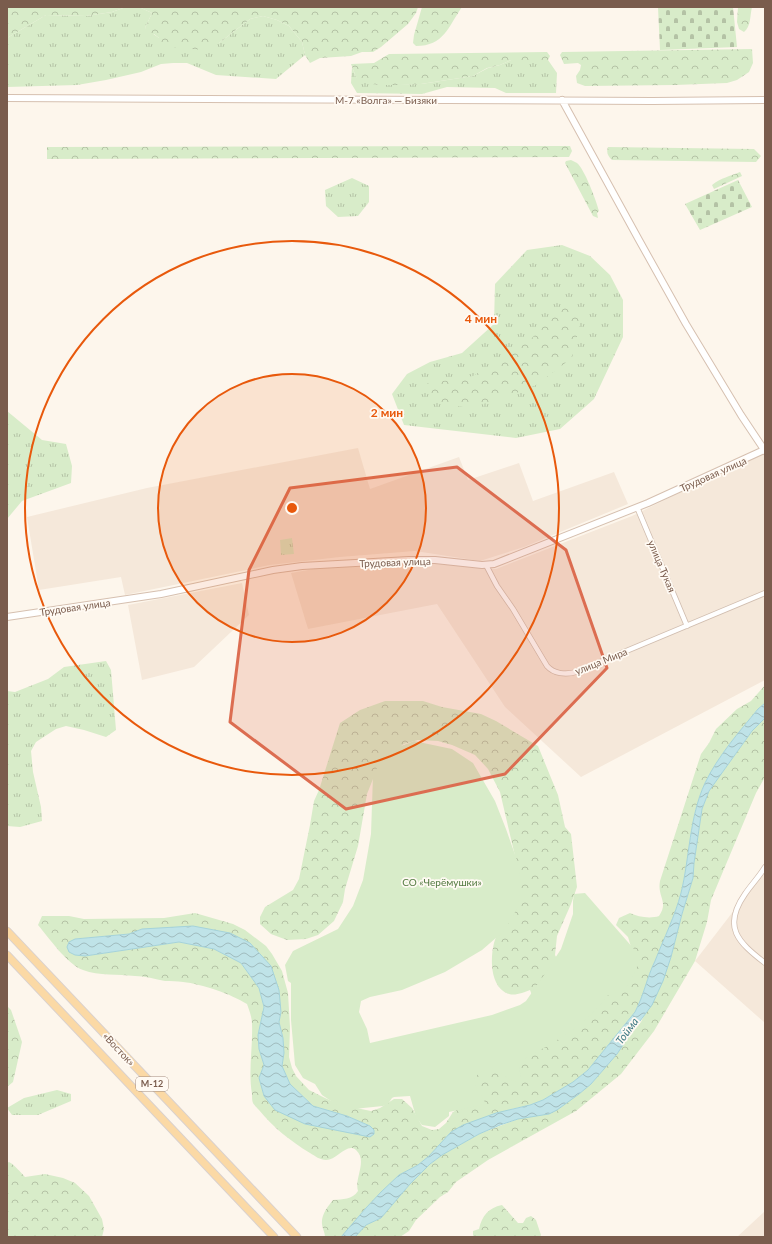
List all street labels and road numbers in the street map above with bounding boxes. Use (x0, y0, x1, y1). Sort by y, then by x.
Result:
street label: М-7 «Волга» — Бизяки (335, 94, 437, 106)
street label: Трудовая улица (678, 454, 748, 494)
street label: улица Тукая (646, 538, 678, 594)
street label: Трудовая улица (359, 555, 431, 569)
street label: Трудовая улица (39, 596, 111, 618)
street label: улица Мира (573, 645, 629, 677)
street label: «Восток» (101, 1030, 137, 1068)
road number: М-12 (136, 1077, 168, 1091)

